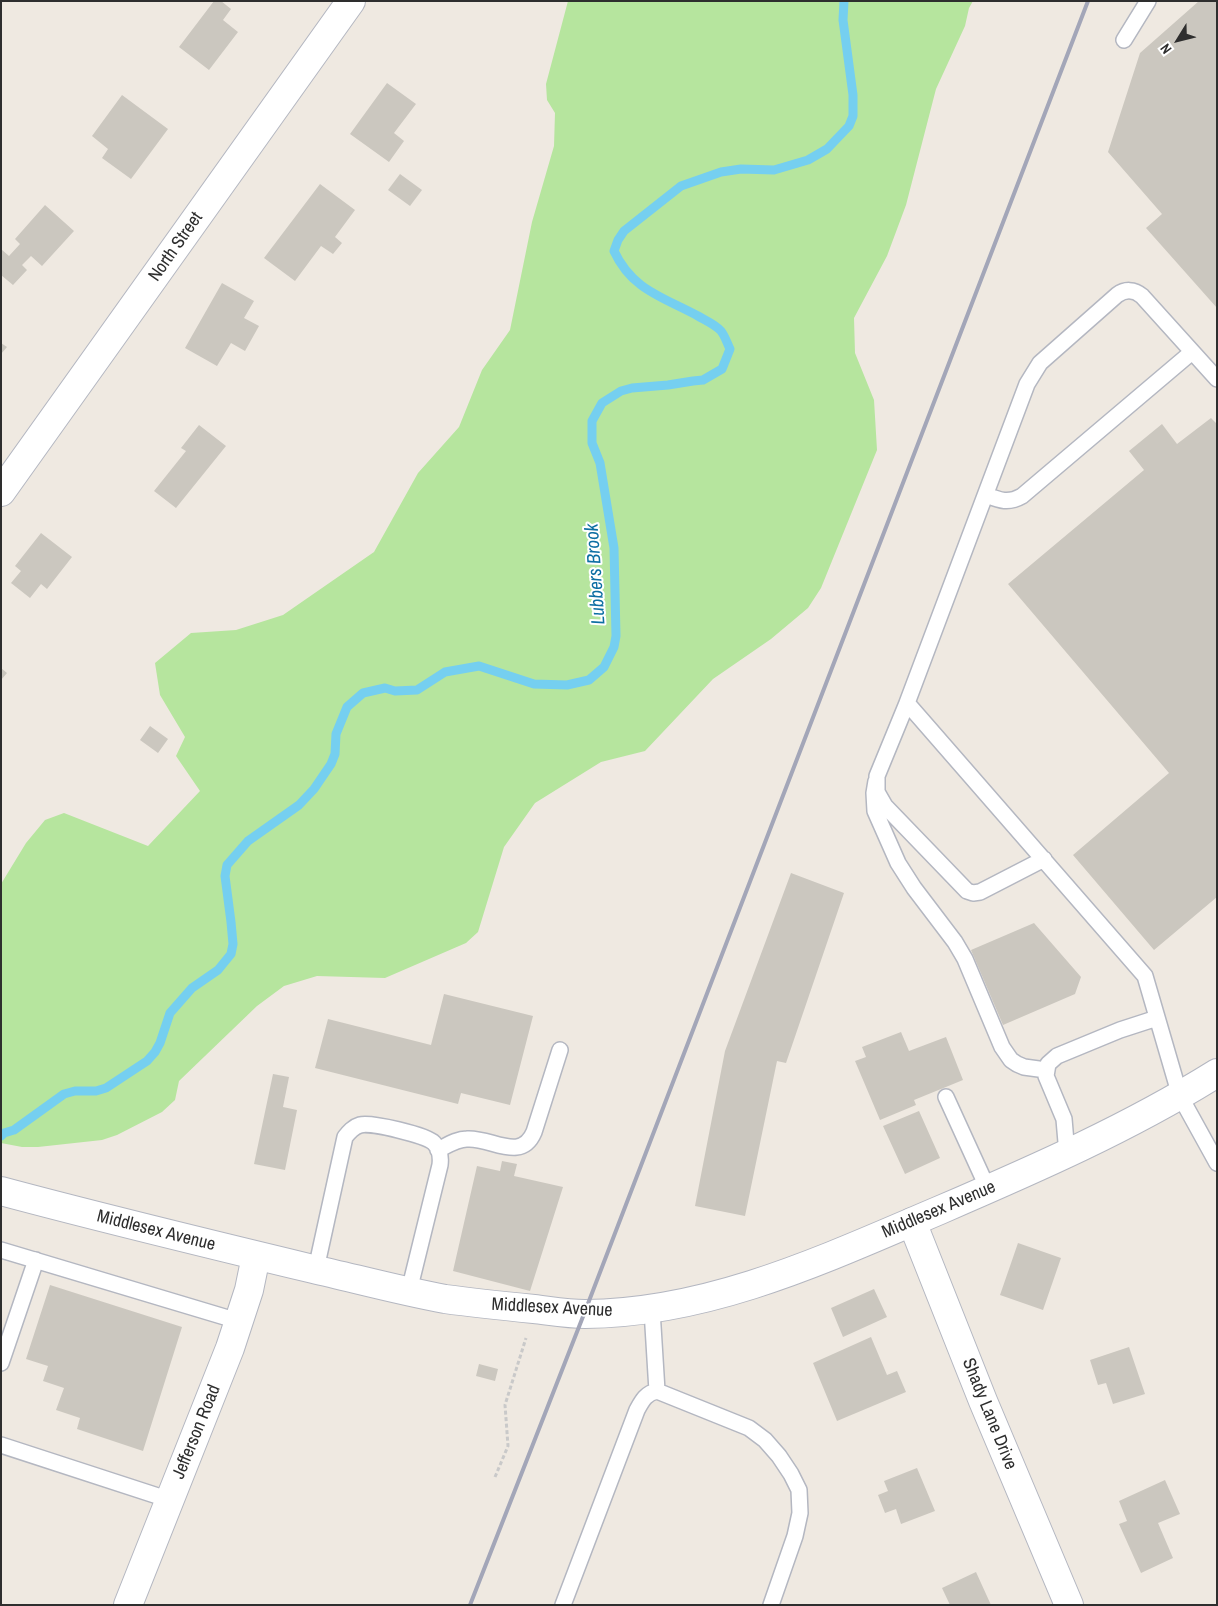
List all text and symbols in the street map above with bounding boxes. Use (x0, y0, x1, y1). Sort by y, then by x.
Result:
north arrow (1153, 15, 1203, 65)
text: N (1156, 40, 1176, 57)
street label: North Street (144, 208, 208, 286)
water label: Lubbers Brook (581, 523, 611, 625)
street label: Middlesex Avenue (879, 1176, 999, 1244)
street label: Middlesex Avenue (95, 1206, 217, 1256)
street label: Middlesex Avenue (491, 1294, 613, 1322)
street label: Shady Lane Drive (957, 1355, 1021, 1473)
street label: Jefferson Road (168, 1382, 226, 1482)

